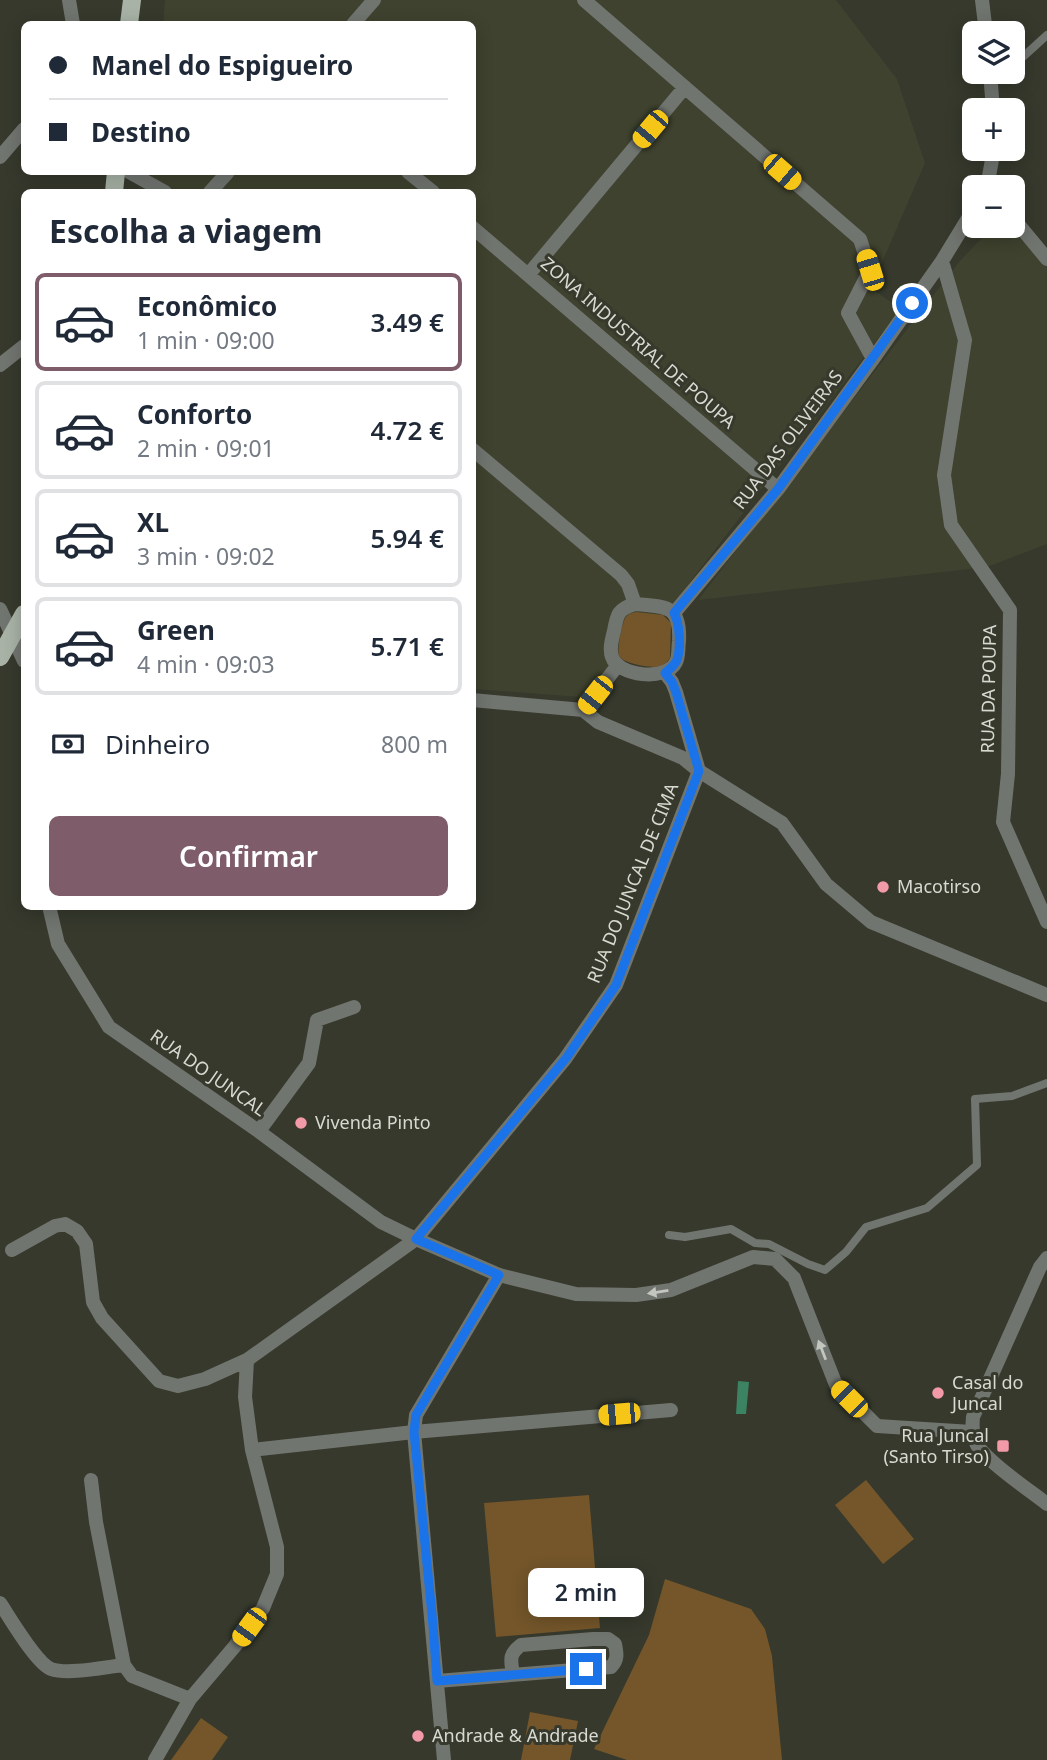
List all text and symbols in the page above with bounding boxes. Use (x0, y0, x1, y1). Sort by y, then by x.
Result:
map controls (962, 21, 1025, 238)
button: layers (962, 21, 1025, 84)
text: Manel do Espigueiro (91, 47, 353, 83)
button: + (962, 98, 1025, 161)
car (629, 106, 672, 152)
text: Destino (91, 114, 191, 150)
car (760, 150, 805, 194)
button: − (962, 175, 1025, 238)
text: Escolha a viagem (49, 209, 322, 252)
car (854, 247, 887, 293)
street label: ZONA INDUSTRIAL DE POUPA (536, 251, 741, 434)
route start (896, 287, 928, 319)
text: Econômico (137, 288, 277, 324)
icon: car (53, 291, 116, 354)
text: 3.49 € (371, 304, 444, 340)
text: 1 min · 09:00 (137, 324, 275, 356)
street label: RUA DAS OLIVEIRAS (727, 365, 847, 514)
text: Conforto (137, 396, 252, 432)
icon: car (53, 399, 116, 462)
text: 4.72 € (371, 412, 444, 448)
text: 2 min · 09:01 (137, 432, 275, 464)
text: XL (137, 504, 169, 540)
icon: car (53, 507, 116, 570)
text: 5.94 € (371, 520, 444, 556)
text: 3 min · 09:02 (137, 540, 275, 572)
text: Green (137, 612, 215, 648)
icon: car (53, 615, 116, 678)
street label: RUA DA POUPA (975, 624, 1001, 754)
text: 5.71 € (371, 628, 444, 664)
text: 4 min · 09:03 (137, 648, 275, 680)
car (574, 672, 617, 718)
icon: cash (49, 725, 87, 763)
text: Dinheiro (105, 726, 210, 762)
text: 800 m (381, 728, 448, 760)
street label: RUA DO JUNCAL DE CIMA (581, 778, 683, 986)
button: Confirmar (49, 816, 448, 896)
place label: Macotirso (897, 874, 981, 898)
marker: Macotirso (875, 879, 891, 895)
street label: RUA DO JUNCAL (146, 1023, 271, 1121)
place label: Vivenda Pinto (315, 1110, 431, 1134)
marker: Vivenda Pinto (293, 1115, 309, 1131)
one-way arrow (647, 1287, 669, 1298)
one-way arrow (816, 1340, 827, 1361)
place label: Casal do Juncal (950, 1370, 1023, 1415)
car (827, 1377, 872, 1421)
marker: Casal do Juncal (930, 1385, 946, 1401)
car (598, 1402, 641, 1426)
place label: Rua Juncal (Santo Tirso) (883, 1423, 989, 1468)
marker: Rua Juncal (Santo Tirso) (995, 1438, 1011, 1454)
callout: 2 min (528, 1568, 644, 1616)
text: 2 min (555, 1576, 617, 1608)
car (229, 1604, 270, 1650)
route end (570, 1653, 602, 1685)
place label: Andrade & Andrade (432, 1723, 599, 1747)
marker: Andrade & Andrade (410, 1728, 426, 1744)

